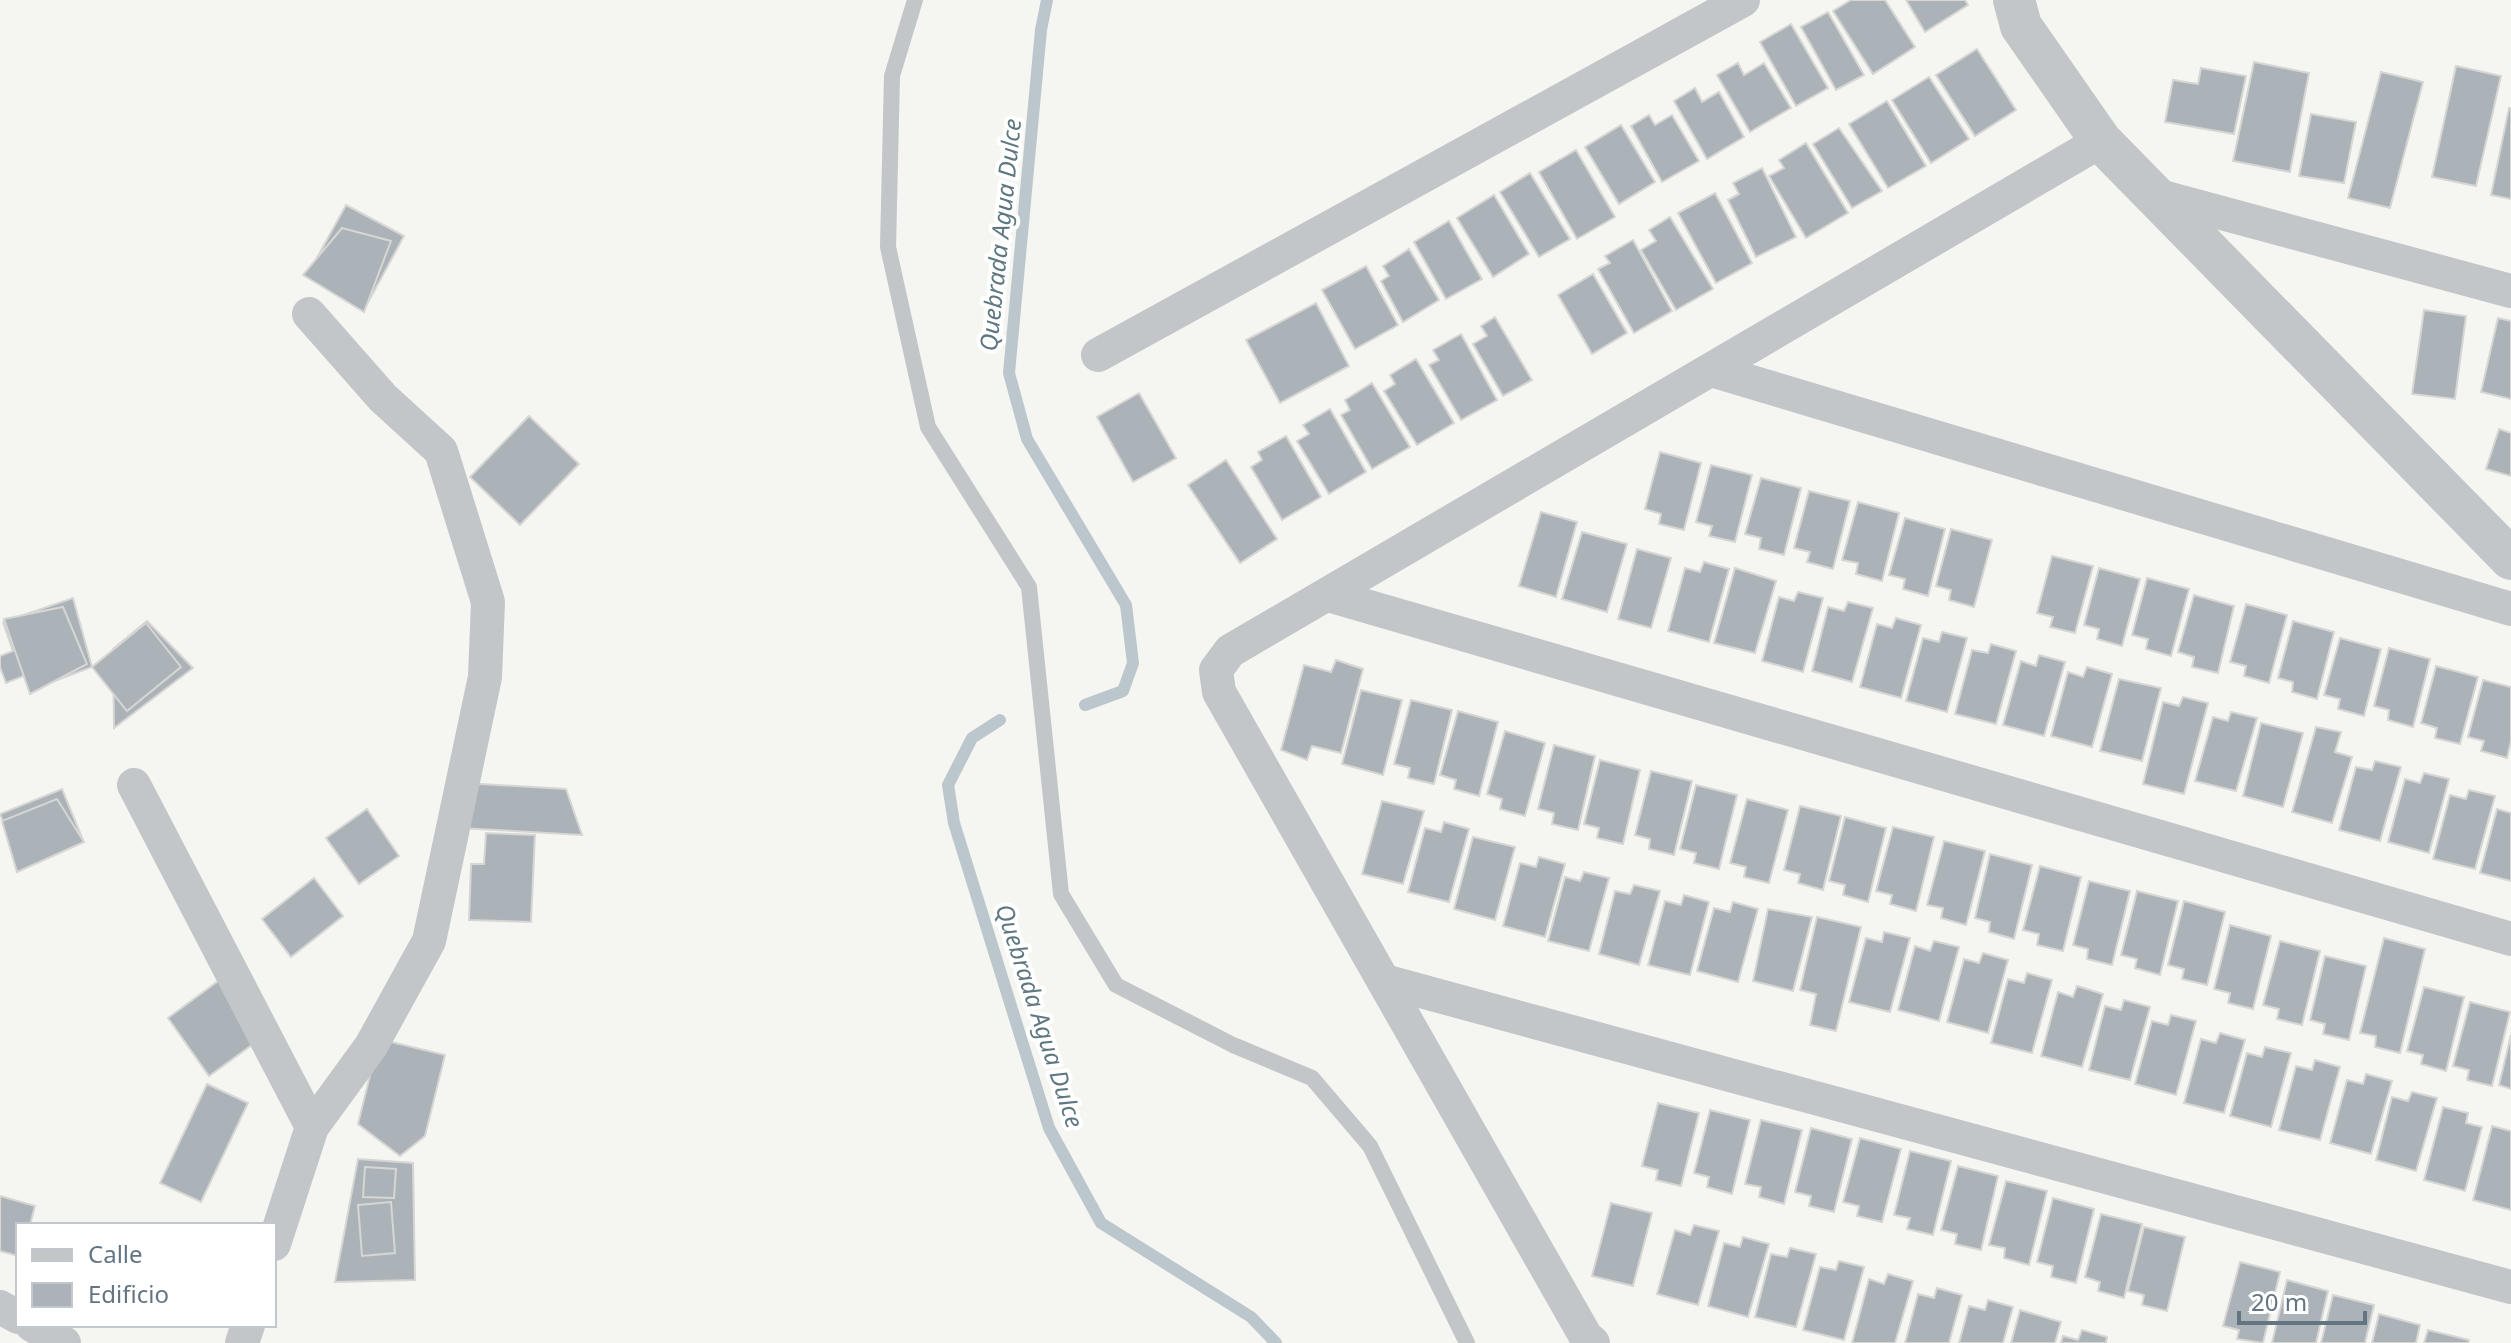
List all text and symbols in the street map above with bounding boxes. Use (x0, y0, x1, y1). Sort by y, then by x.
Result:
water label: Quebrada Agua Dulce (971, 117, 1028, 353)
water label: Quebrada Agua Dulce (989, 899, 1092, 1132)
legend (16, 1223, 276, 1327)
text: Calle (88, 1237, 143, 1270)
scale bar (2239, 1275, 2365, 1325)
text: Edificio (88, 1277, 169, 1310)
text: 20 m (2251, 1285, 2307, 1318)

